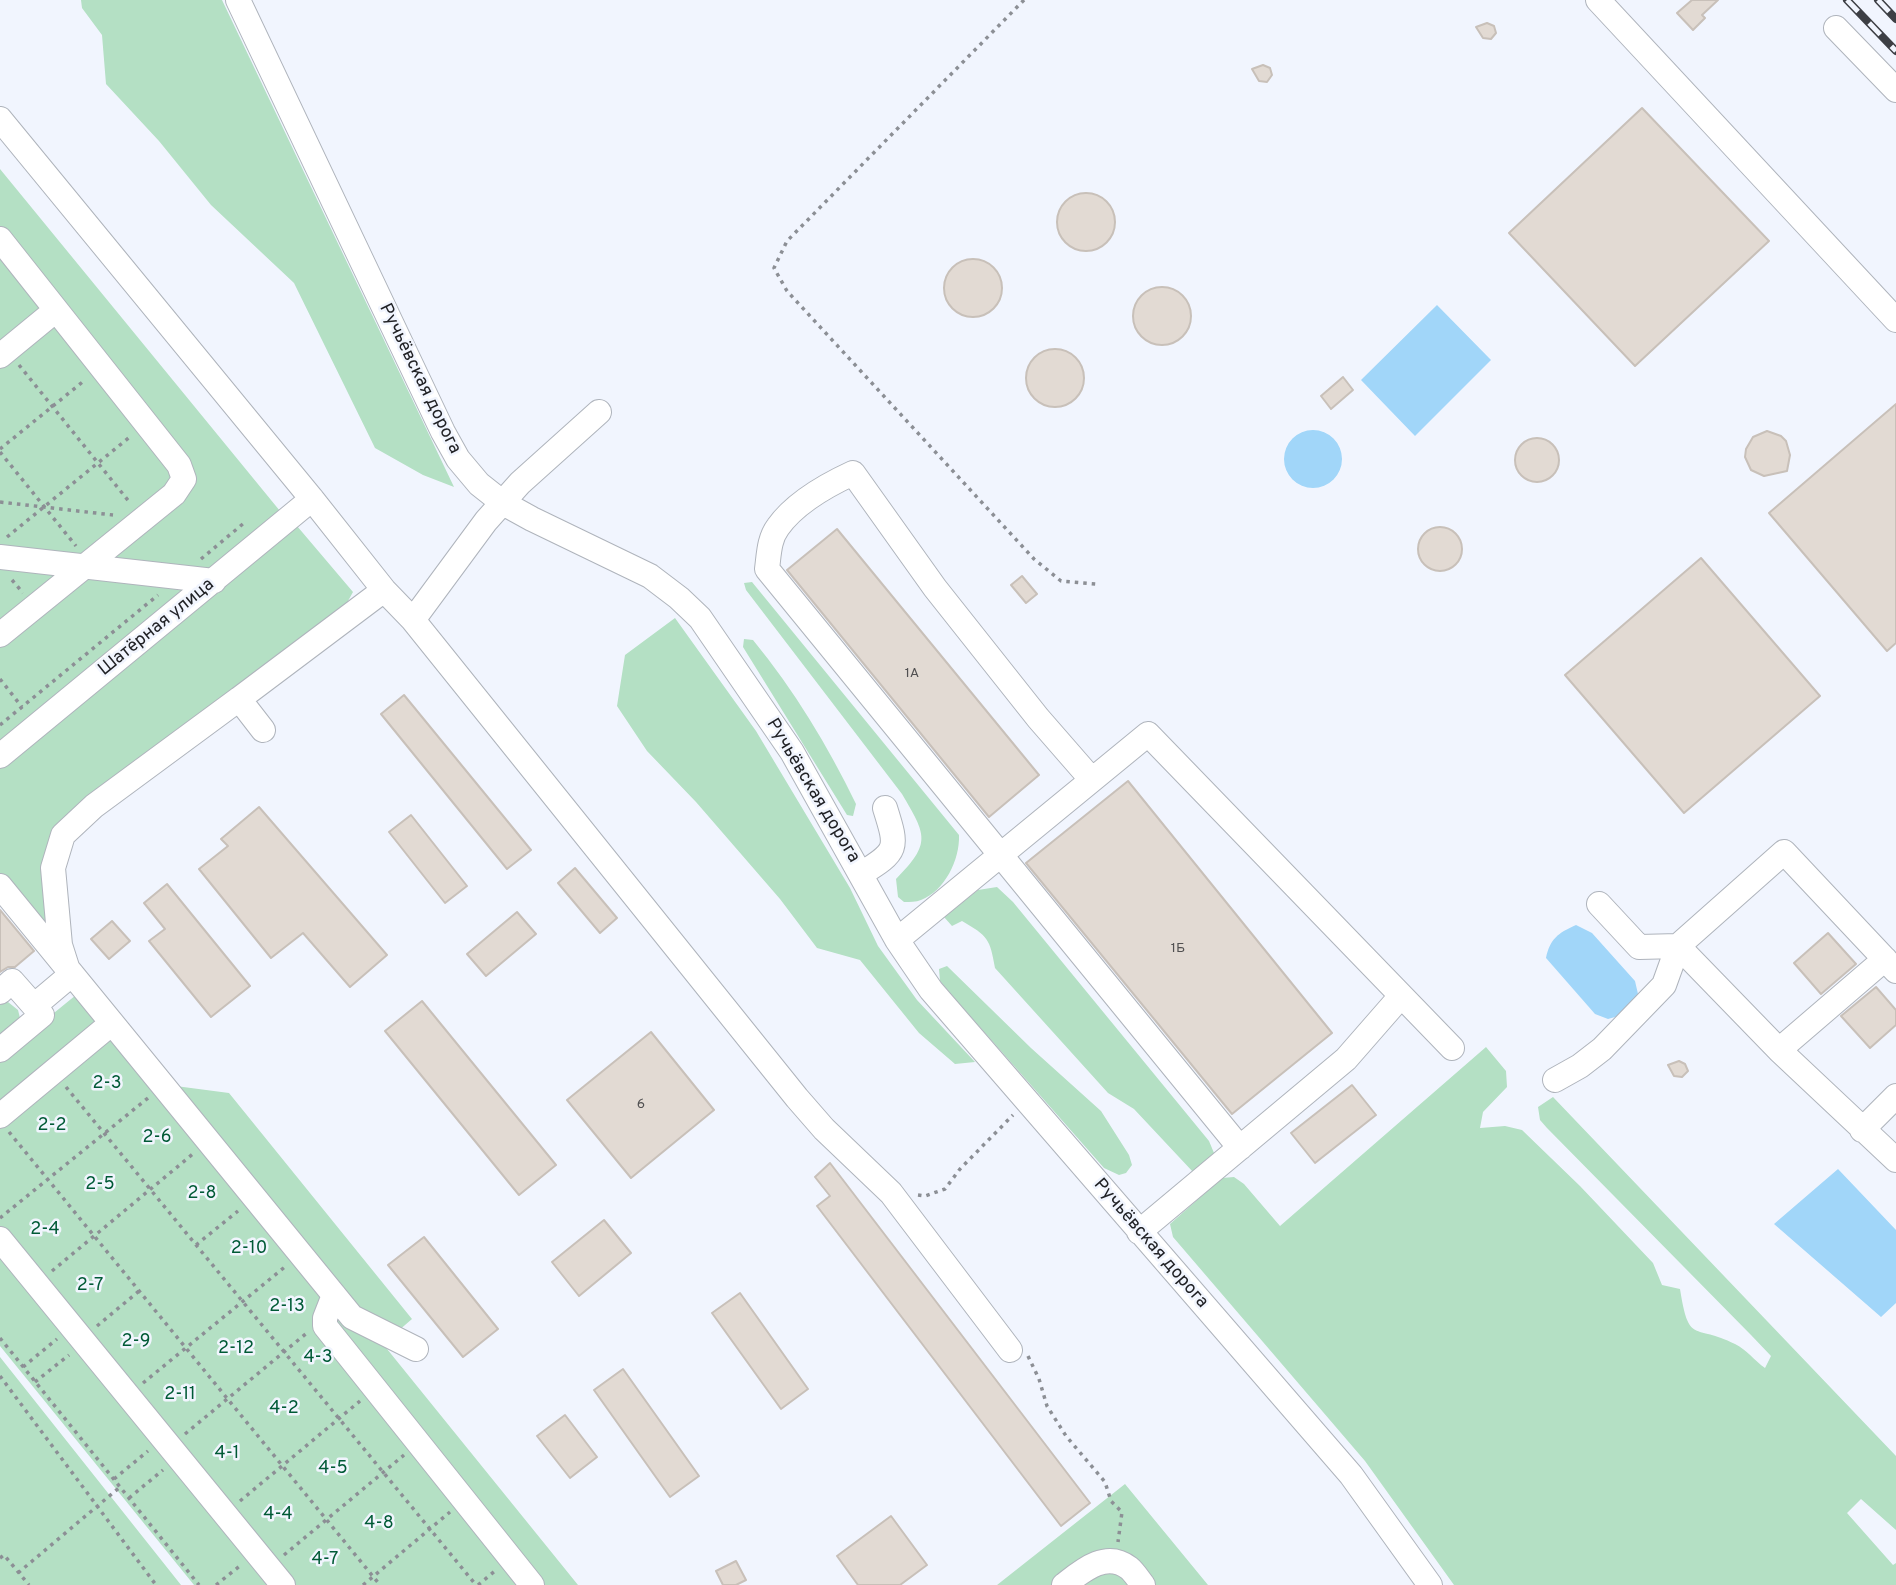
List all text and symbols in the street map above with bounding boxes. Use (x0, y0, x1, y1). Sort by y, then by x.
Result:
street label: Ручьёвская дорога (373, 300, 465, 458)
street label: Шатёрная улица (95, 575, 219, 681)
house number: 1А (905, 666, 919, 682)
street label: Ручьёвская дорога (760, 715, 864, 867)
house number: 1Б (1171, 941, 1185, 957)
park label: 2-3 (92, 1073, 122, 1095)
house number: 6 (637, 1097, 645, 1113)
park label: 2-2 (37, 1115, 67, 1137)
park label: 2-6 (143, 1127, 171, 1149)
park label: 2-5 (85, 1174, 115, 1196)
street label: Ручьёвская дорога (1088, 1175, 1212, 1313)
park label: 2-8 (187, 1183, 217, 1205)
park label: 2-4 (30, 1219, 60, 1241)
park label: 2-10 (231, 1238, 267, 1260)
park label: 2-7 (77, 1275, 103, 1297)
park label: 2-13 (269, 1296, 305, 1318)
park label: 2-9 (122, 1331, 150, 1353)
park label: 2-12 (218, 1338, 254, 1360)
park label: 4-3 (303, 1347, 333, 1369)
park label: 2-11 (164, 1384, 196, 1406)
park label: 4-2 (269, 1398, 299, 1420)
park label: 4-1 (214, 1443, 240, 1465)
park label: 4-5 (318, 1458, 348, 1480)
park label: 4-4 (263, 1504, 293, 1526)
park label: 4-8 (364, 1513, 394, 1535)
park label: 4-7 (312, 1549, 338, 1571)

